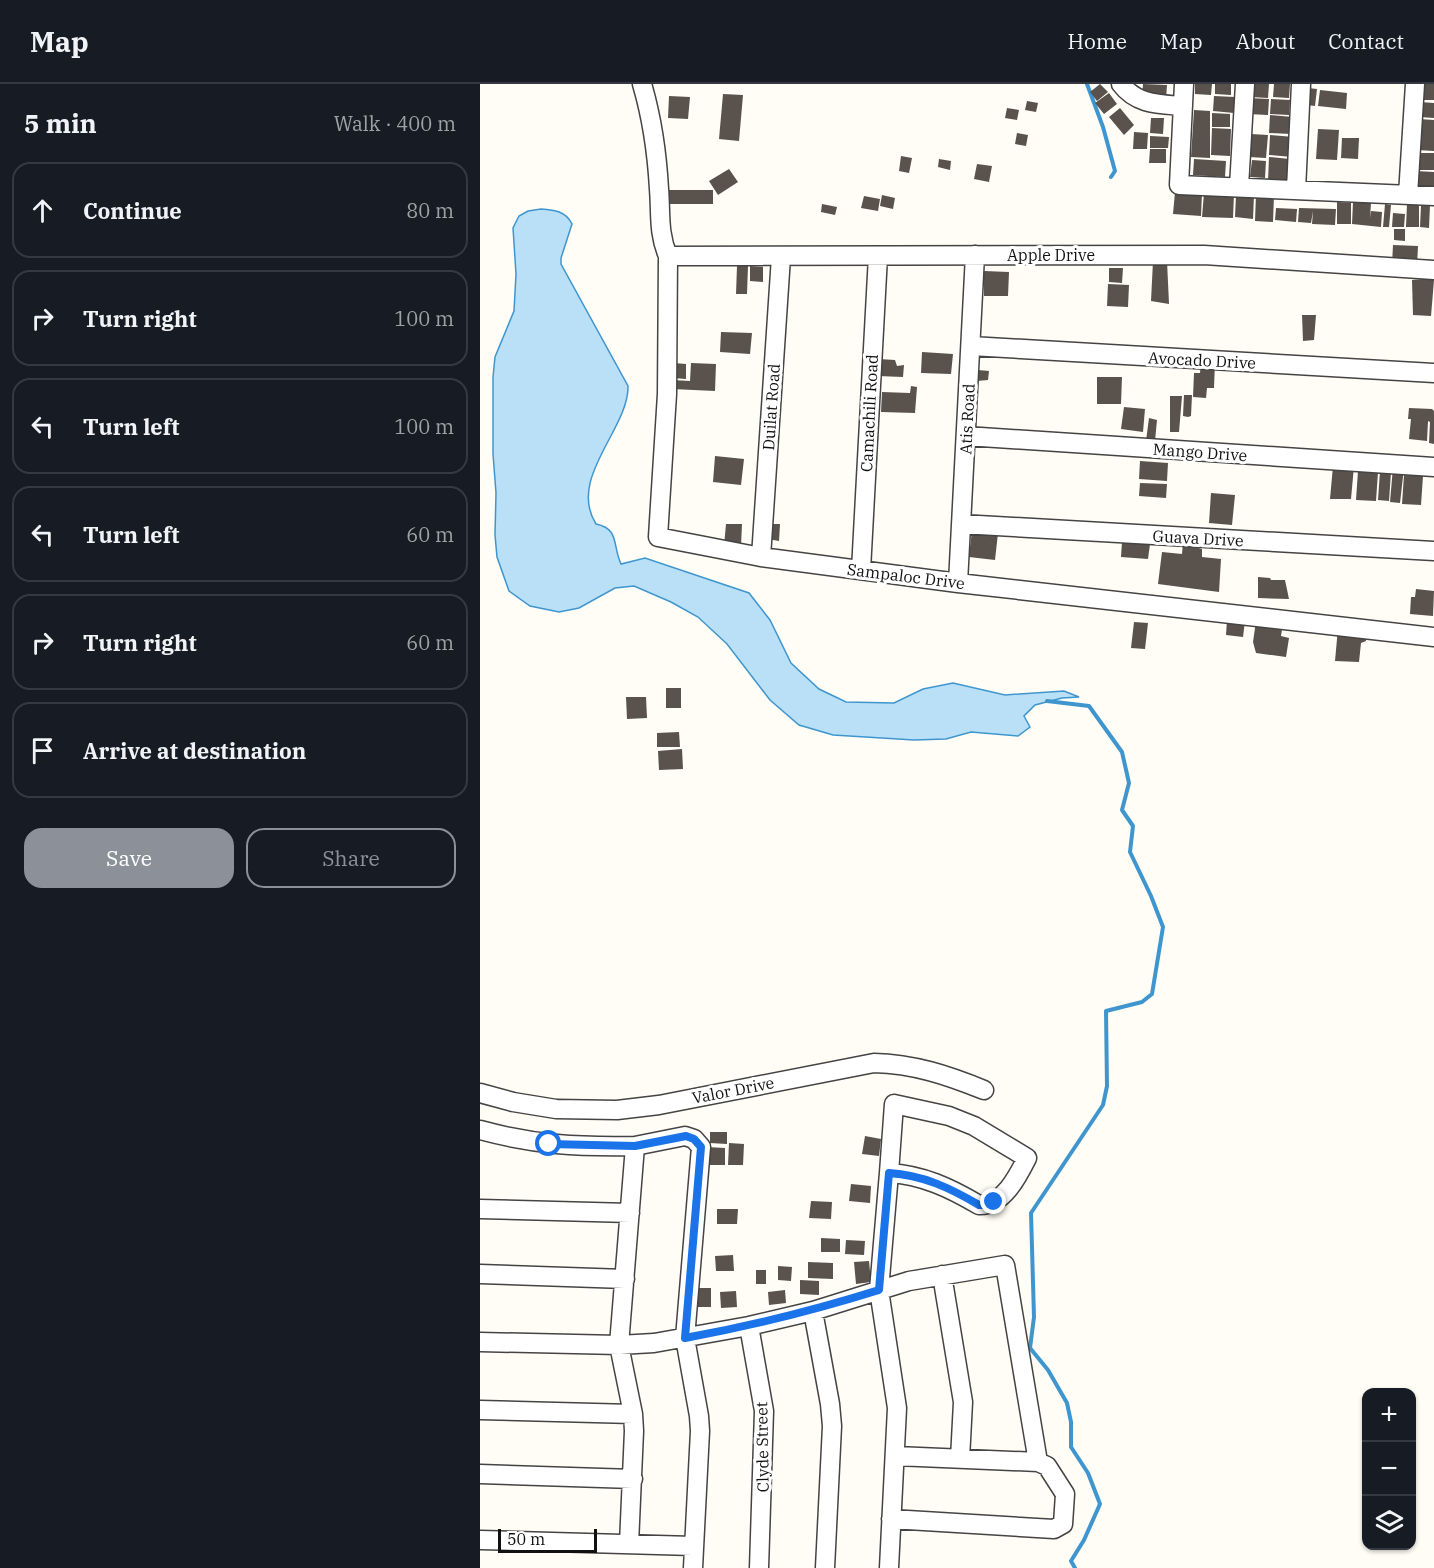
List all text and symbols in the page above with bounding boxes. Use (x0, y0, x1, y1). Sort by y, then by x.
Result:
text: Map (30, 23, 89, 60)
text: Home (1067, 27, 1127, 55)
text: Map (1160, 27, 1203, 55)
text: About (1236, 27, 1295, 55)
text: Contact (1328, 27, 1404, 55)
text: 5 min (24, 106, 97, 140)
text: Walk · 400 m (334, 110, 456, 137)
icon: ahead (26, 194, 59, 227)
text: Continue (83, 196, 182, 225)
text: 80 m (406, 197, 454, 224)
street label: Apple Drive (1007, 245, 1095, 265)
icon: right (26, 302, 59, 335)
text: Turn right (83, 304, 197, 333)
text: 100 m (394, 305, 454, 332)
street label: Avocado Drive (1148, 347, 1256, 373)
street label: Camachili Road (856, 353, 882, 472)
street label: Duilat Road (758, 363, 784, 451)
street label: Atis Road (955, 383, 979, 455)
icon: left (26, 410, 59, 443)
text: Turn left (83, 412, 179, 441)
text: 100 m (394, 413, 454, 440)
street label: Mango Drive (1152, 439, 1248, 465)
icon: left (26, 518, 59, 551)
text: Turn left (83, 520, 179, 549)
text: 60 m (406, 521, 454, 548)
street label: Guava Drive (1152, 526, 1244, 550)
street label: Sampaloc Drive (846, 559, 966, 593)
icon: right (26, 626, 59, 659)
text: Turn right (83, 628, 197, 657)
text: 60 m (406, 629, 454, 656)
icon: arrive (26, 734, 59, 767)
text: Arrive at destination (83, 736, 306, 765)
button: Save (24, 828, 234, 888)
button: Share (246, 828, 456, 888)
street label: Valor Drive (690, 1072, 776, 1108)
route start (535, 1130, 561, 1156)
route end (980, 1188, 1006, 1214)
map controls (1362, 1388, 1416, 1550)
button: + (1362, 1388, 1416, 1442)
street label: Clyde Street (751, 1401, 773, 1492)
button: − (1362, 1442, 1416, 1496)
button: layers (1362, 1496, 1416, 1550)
scale bar (498, 1526, 597, 1554)
text: 50 m (507, 1529, 545, 1549)

